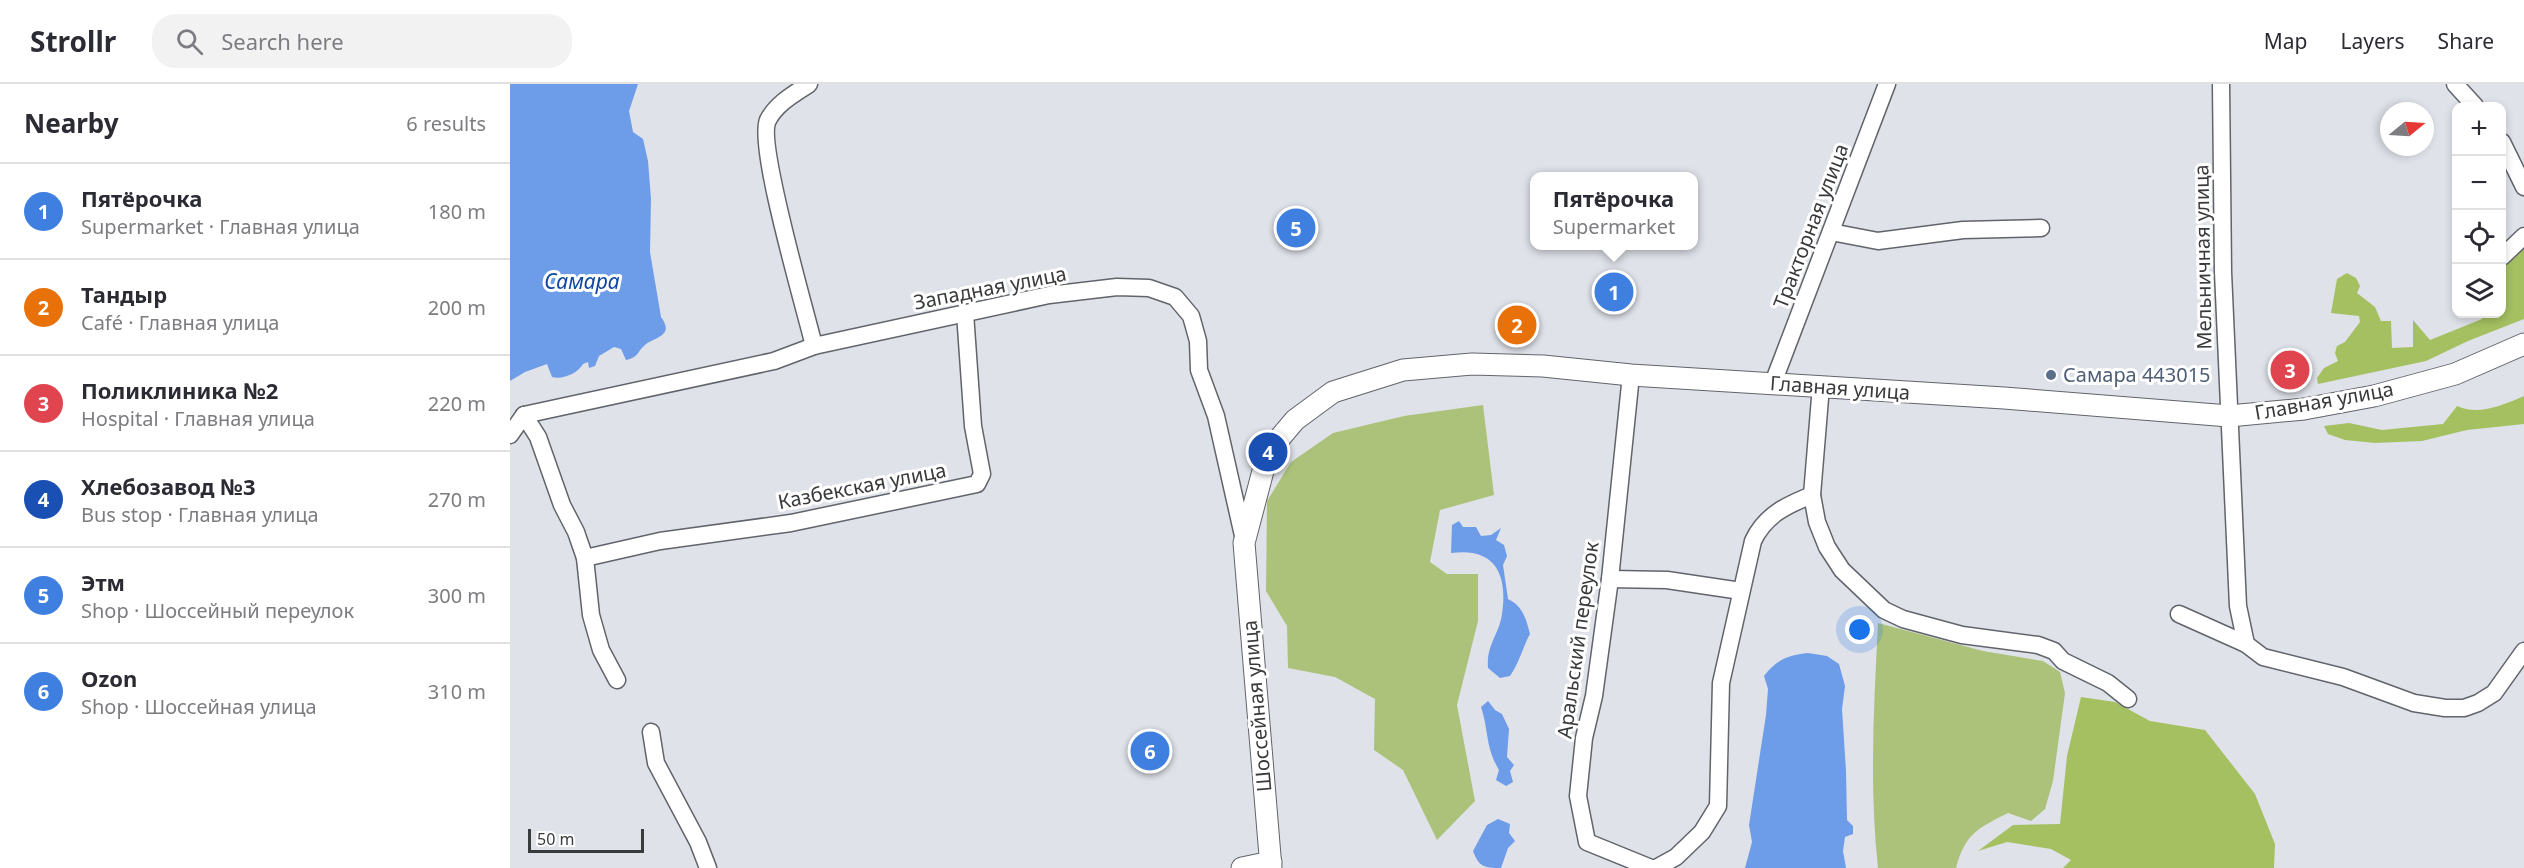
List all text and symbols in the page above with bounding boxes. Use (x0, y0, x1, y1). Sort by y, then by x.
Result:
search box (152, 14, 572, 68)
text: Strollr (30, 22, 116, 60)
icon: search (173, 25, 206, 58)
text: Search here (221, 26, 344, 56)
text: Map (2264, 27, 2308, 55)
text: Layers (2341, 27, 2405, 55)
text: Share (2438, 27, 2494, 55)
north arrow (2380, 102, 2434, 156)
map controls (2452, 102, 2506, 318)
button: + (2452, 102, 2506, 156)
text: Nearby (24, 105, 119, 141)
text: 6 results (406, 110, 486, 137)
street label: Тракторная улица (1767, 140, 1854, 312)
button: − (2452, 156, 2506, 210)
street label: Мельничная улица (2187, 164, 2218, 350)
popup (1530, 172, 1698, 250)
text: Пятёрочка (81, 183, 202, 213)
text: Пятёрочка (1553, 183, 1674, 213)
text: 1 (38, 198, 49, 225)
text: 180 m (428, 198, 486, 225)
pin: 5 (1276, 206, 1316, 250)
button: locate (2452, 210, 2506, 264)
text: Supermarket · Главная улица (81, 213, 360, 240)
text: Supermarket (1553, 213, 1675, 240)
street label: Западная улица (911, 259, 1069, 316)
button: layers (2452, 264, 2506, 318)
water label: Самара (544, 267, 620, 295)
pin: 1 (1594, 270, 1634, 314)
text: Тандыр (81, 279, 167, 309)
text: 2 (38, 294, 49, 321)
text: 200 m (428, 294, 486, 321)
pin: 2 (1498, 302, 1536, 348)
text: Café · Главная улица (81, 309, 279, 336)
pin: 3 (2270, 348, 2310, 392)
place label: Самара 443015 (2063, 361, 2211, 388)
marker: Самара 443015 (2044, 368, 2058, 382)
street label: Главная улица (1769, 369, 1911, 406)
text: Поликлиника №2 (81, 375, 278, 405)
street label: Главная улица (2252, 375, 2395, 426)
text: 3 (38, 390, 49, 417)
text: 220 m (428, 390, 486, 417)
text: Hospital · Главная улица (81, 405, 315, 432)
pin: 4 (1248, 430, 1287, 475)
street label: Казбекская улица (775, 456, 948, 515)
text: Хлебозавод №3 (81, 471, 256, 501)
text: 4 (38, 486, 49, 513)
text: 270 m (428, 486, 486, 513)
text: Bus stop · Главная улица (81, 501, 319, 528)
street label: Аральский переулок (1550, 539, 1605, 740)
text: Этм (81, 567, 125, 597)
text: 5 (38, 582, 49, 609)
text: 300 m (428, 582, 486, 609)
text: Shop · Шоссейный переулок (81, 597, 354, 624)
your location (1845, 615, 1874, 644)
street label: Шоссейная улица (1236, 619, 1277, 793)
text: Ozon (81, 663, 137, 693)
text: 6 (38, 678, 49, 705)
text: 310 m (428, 678, 486, 705)
text: Shop · Шоссейная улица (81, 693, 317, 720)
pin: 6 (1130, 728, 1170, 774)
scale bar (528, 826, 644, 854)
text: 50 m (537, 828, 574, 850)

